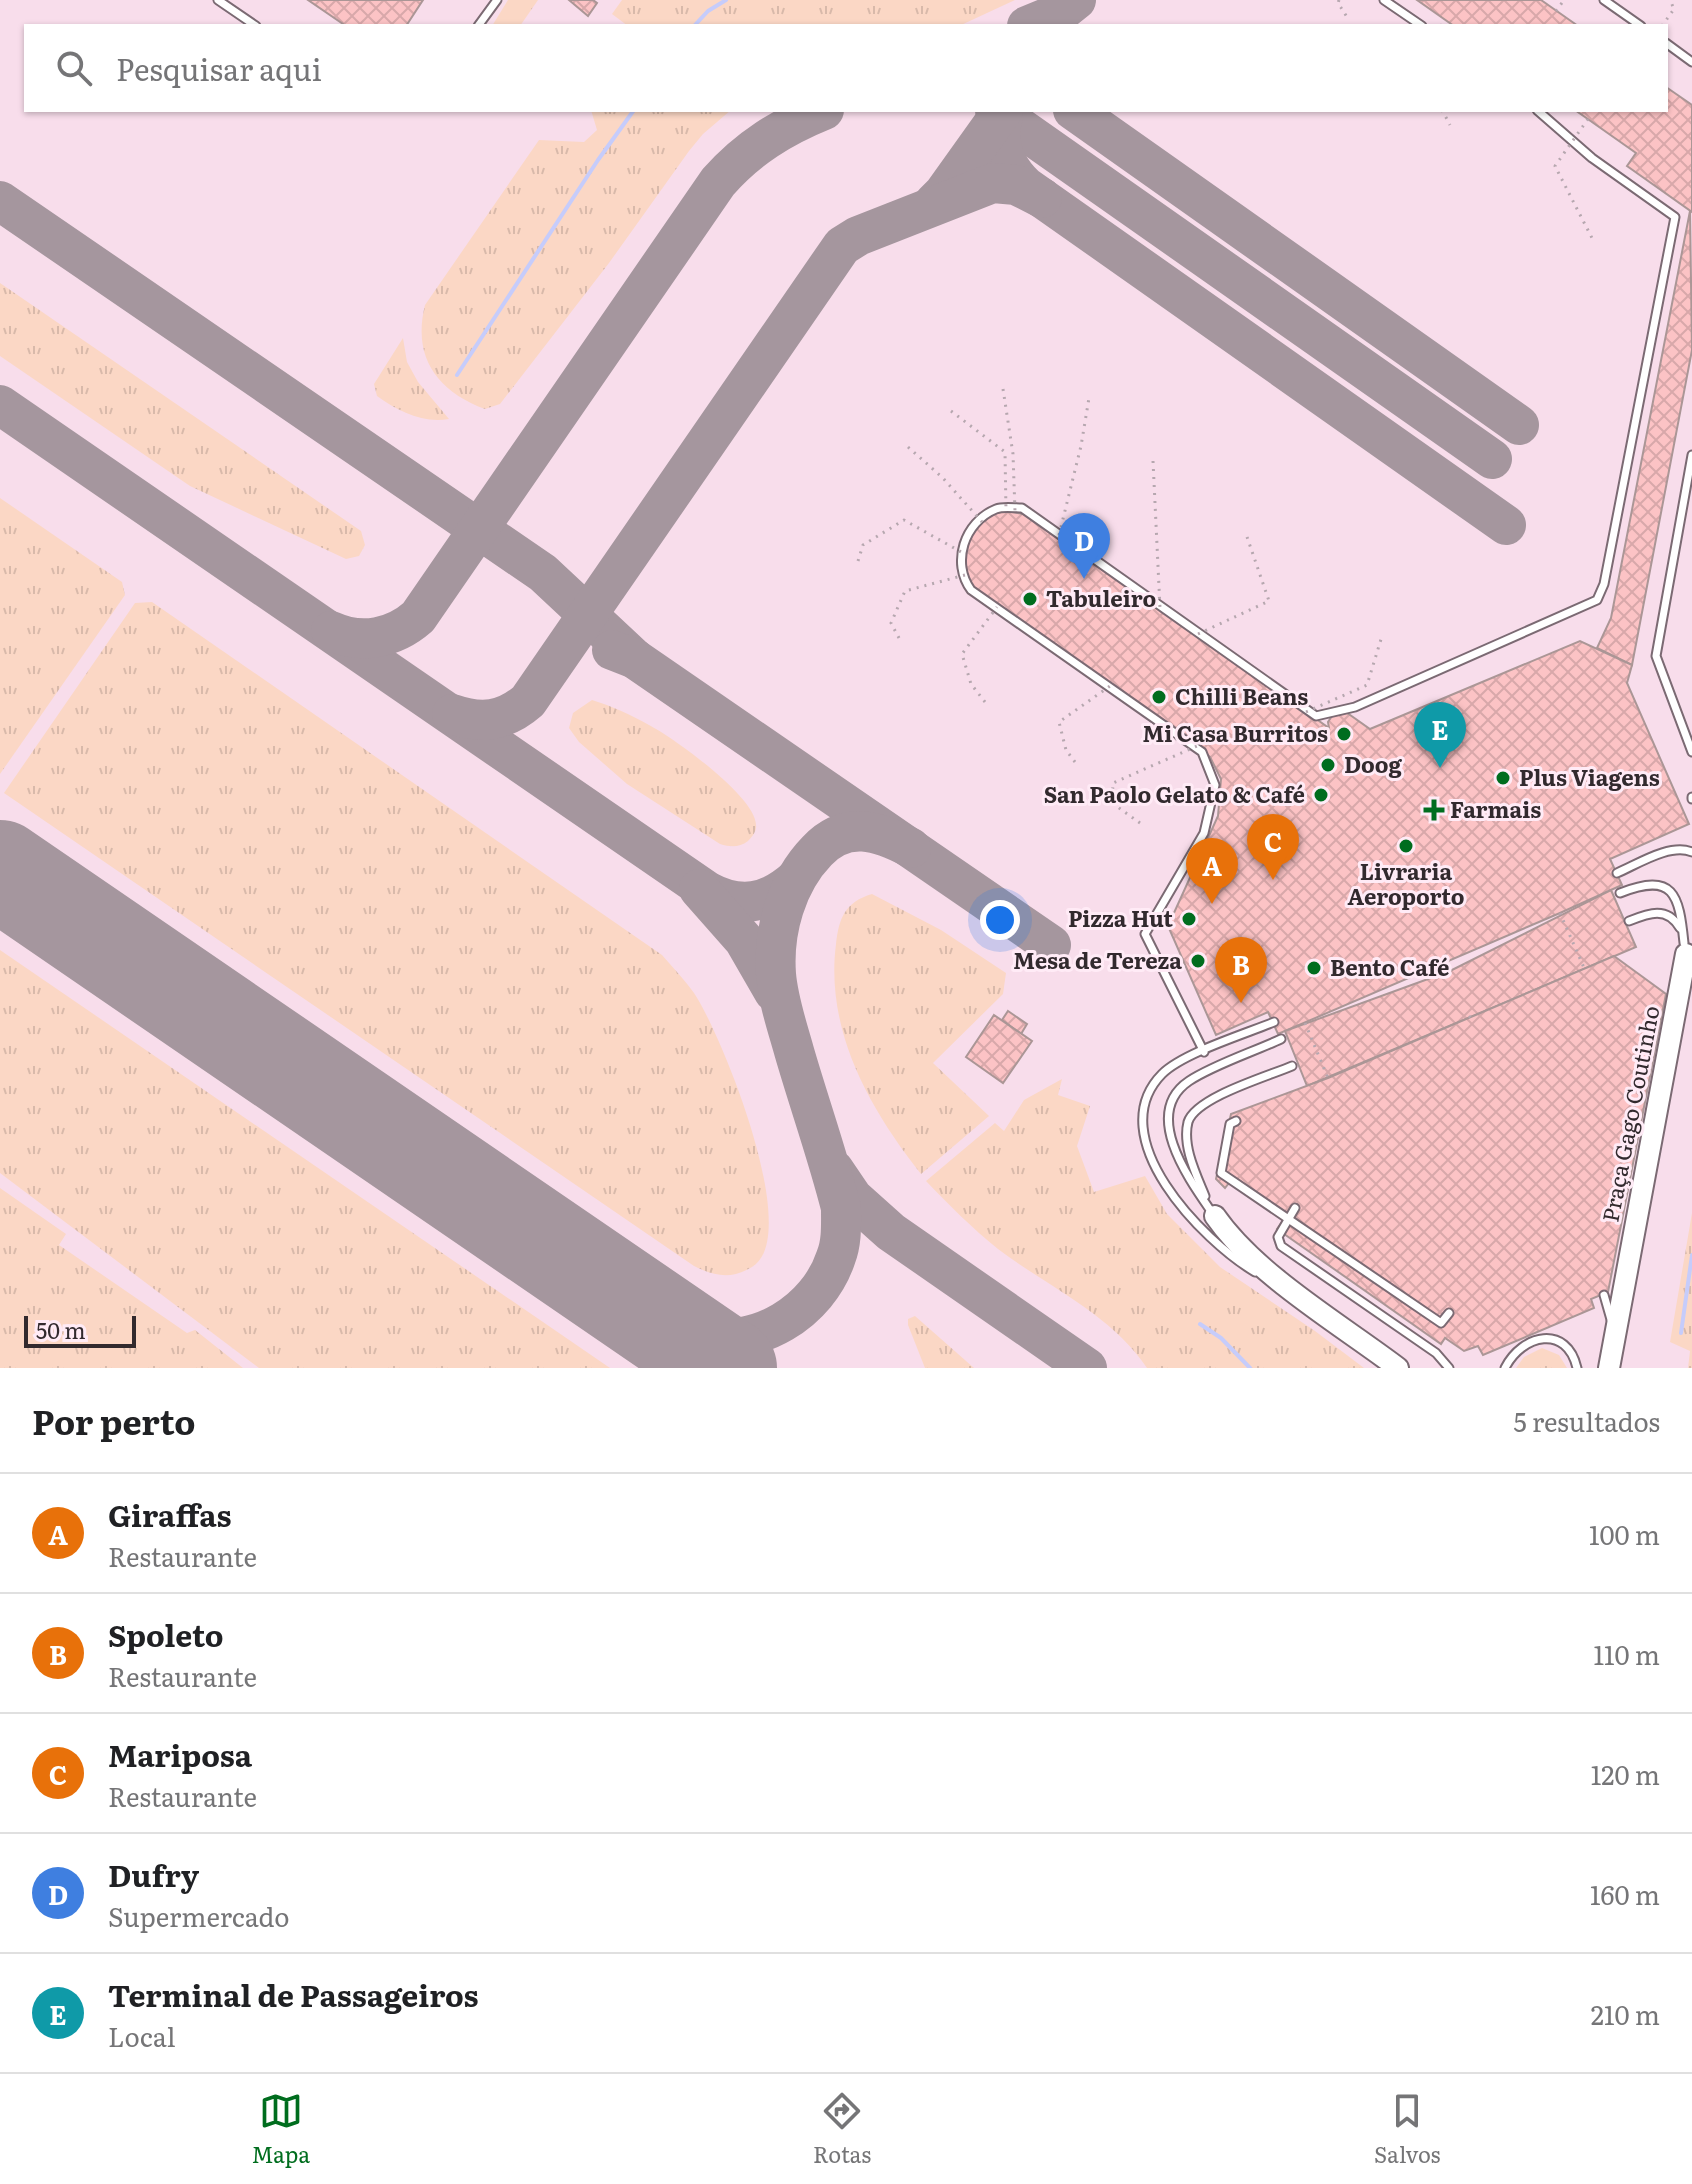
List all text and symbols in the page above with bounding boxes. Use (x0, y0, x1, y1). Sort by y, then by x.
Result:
search box (24, 24, 1668, 112)
icon: search (52, 46, 96, 90)
text: Pesquisar aqui (116, 46, 322, 90)
pin: D (1058, 513, 1110, 579)
place label: Tabuleiro (1046, 581, 1156, 614)
marker: Tabuleiro (1021, 590, 1039, 608)
place label: Chilli Beans (1175, 679, 1308, 712)
marker: Chilli Beans (1150, 688, 1168, 706)
pin: E (1414, 702, 1466, 768)
place label: Mi Casa Burritos (1143, 716, 1328, 749)
marker: Mi Casa Burritos (1335, 725, 1353, 743)
place label: Doog (1344, 747, 1403, 780)
marker: Doog (1319, 756, 1337, 774)
place label: Plus Viagens (1519, 760, 1660, 793)
marker: Plus Viagens (1494, 769, 1512, 787)
place label: San Paolo Gelato & Café (1044, 777, 1305, 810)
marker: San Paolo Gelato & Café (1312, 786, 1330, 804)
place label: Farmais (1450, 792, 1541, 825)
marker: Farmais (1425, 801, 1443, 819)
pin: C (1247, 814, 1299, 880)
marker: Livraria Aeroporto (1397, 837, 1415, 855)
pin: A (1186, 838, 1238, 904)
place label: Livraria Aeroporto (1347, 854, 1465, 912)
your location (980, 900, 1020, 940)
place label: Pizza Hut (1068, 901, 1173, 934)
marker: Pizza Hut (1180, 910, 1198, 928)
pin: B (1215, 937, 1267, 1003)
place label: Mesa de Tereza (1013, 943, 1182, 976)
place label: Bento Café (1330, 950, 1449, 983)
marker: Mesa de Tereza (1189, 952, 1207, 970)
marker: Bento Café (1305, 959, 1323, 977)
street label: Praça Gago Coutinho (1592, 1003, 1667, 1225)
scale bar (24, 1312, 136, 1348)
text: 50 m (36, 1313, 86, 1346)
text: Por perto (32, 1395, 196, 1445)
text: 5 resultados (1514, 1401, 1660, 1440)
text: Giraffas (108, 1492, 232, 1536)
text: A (48, 1514, 68, 1553)
text: 100 m (1589, 1514, 1660, 1553)
text: Restaurante (108, 1536, 257, 1575)
text: Spoleto (108, 1612, 223, 1656)
text: B (49, 1634, 67, 1673)
text: 110 m (1593, 1634, 1660, 1673)
text: Restaurante (108, 1656, 257, 1695)
text: Mariposa (108, 1732, 252, 1776)
text: C (49, 1754, 67, 1793)
text: 120 m (1591, 1754, 1660, 1793)
text: Restaurante (108, 1776, 257, 1815)
text: Dufry (108, 1852, 199, 1896)
text: D (48, 1874, 68, 1913)
text: 160 m (1590, 1874, 1660, 1913)
text: Supermercado (108, 1896, 289, 1935)
text: Terminal de Passageiros (108, 1972, 479, 2016)
text: E (49, 1994, 67, 2033)
text: 210 m (1591, 1994, 1660, 2033)
text: Local (108, 2016, 176, 2055)
tab: Mapa (251, 2089, 310, 2170)
tab: Rotas (813, 2089, 871, 2170)
tab: Salvos (1374, 2089, 1441, 2170)

